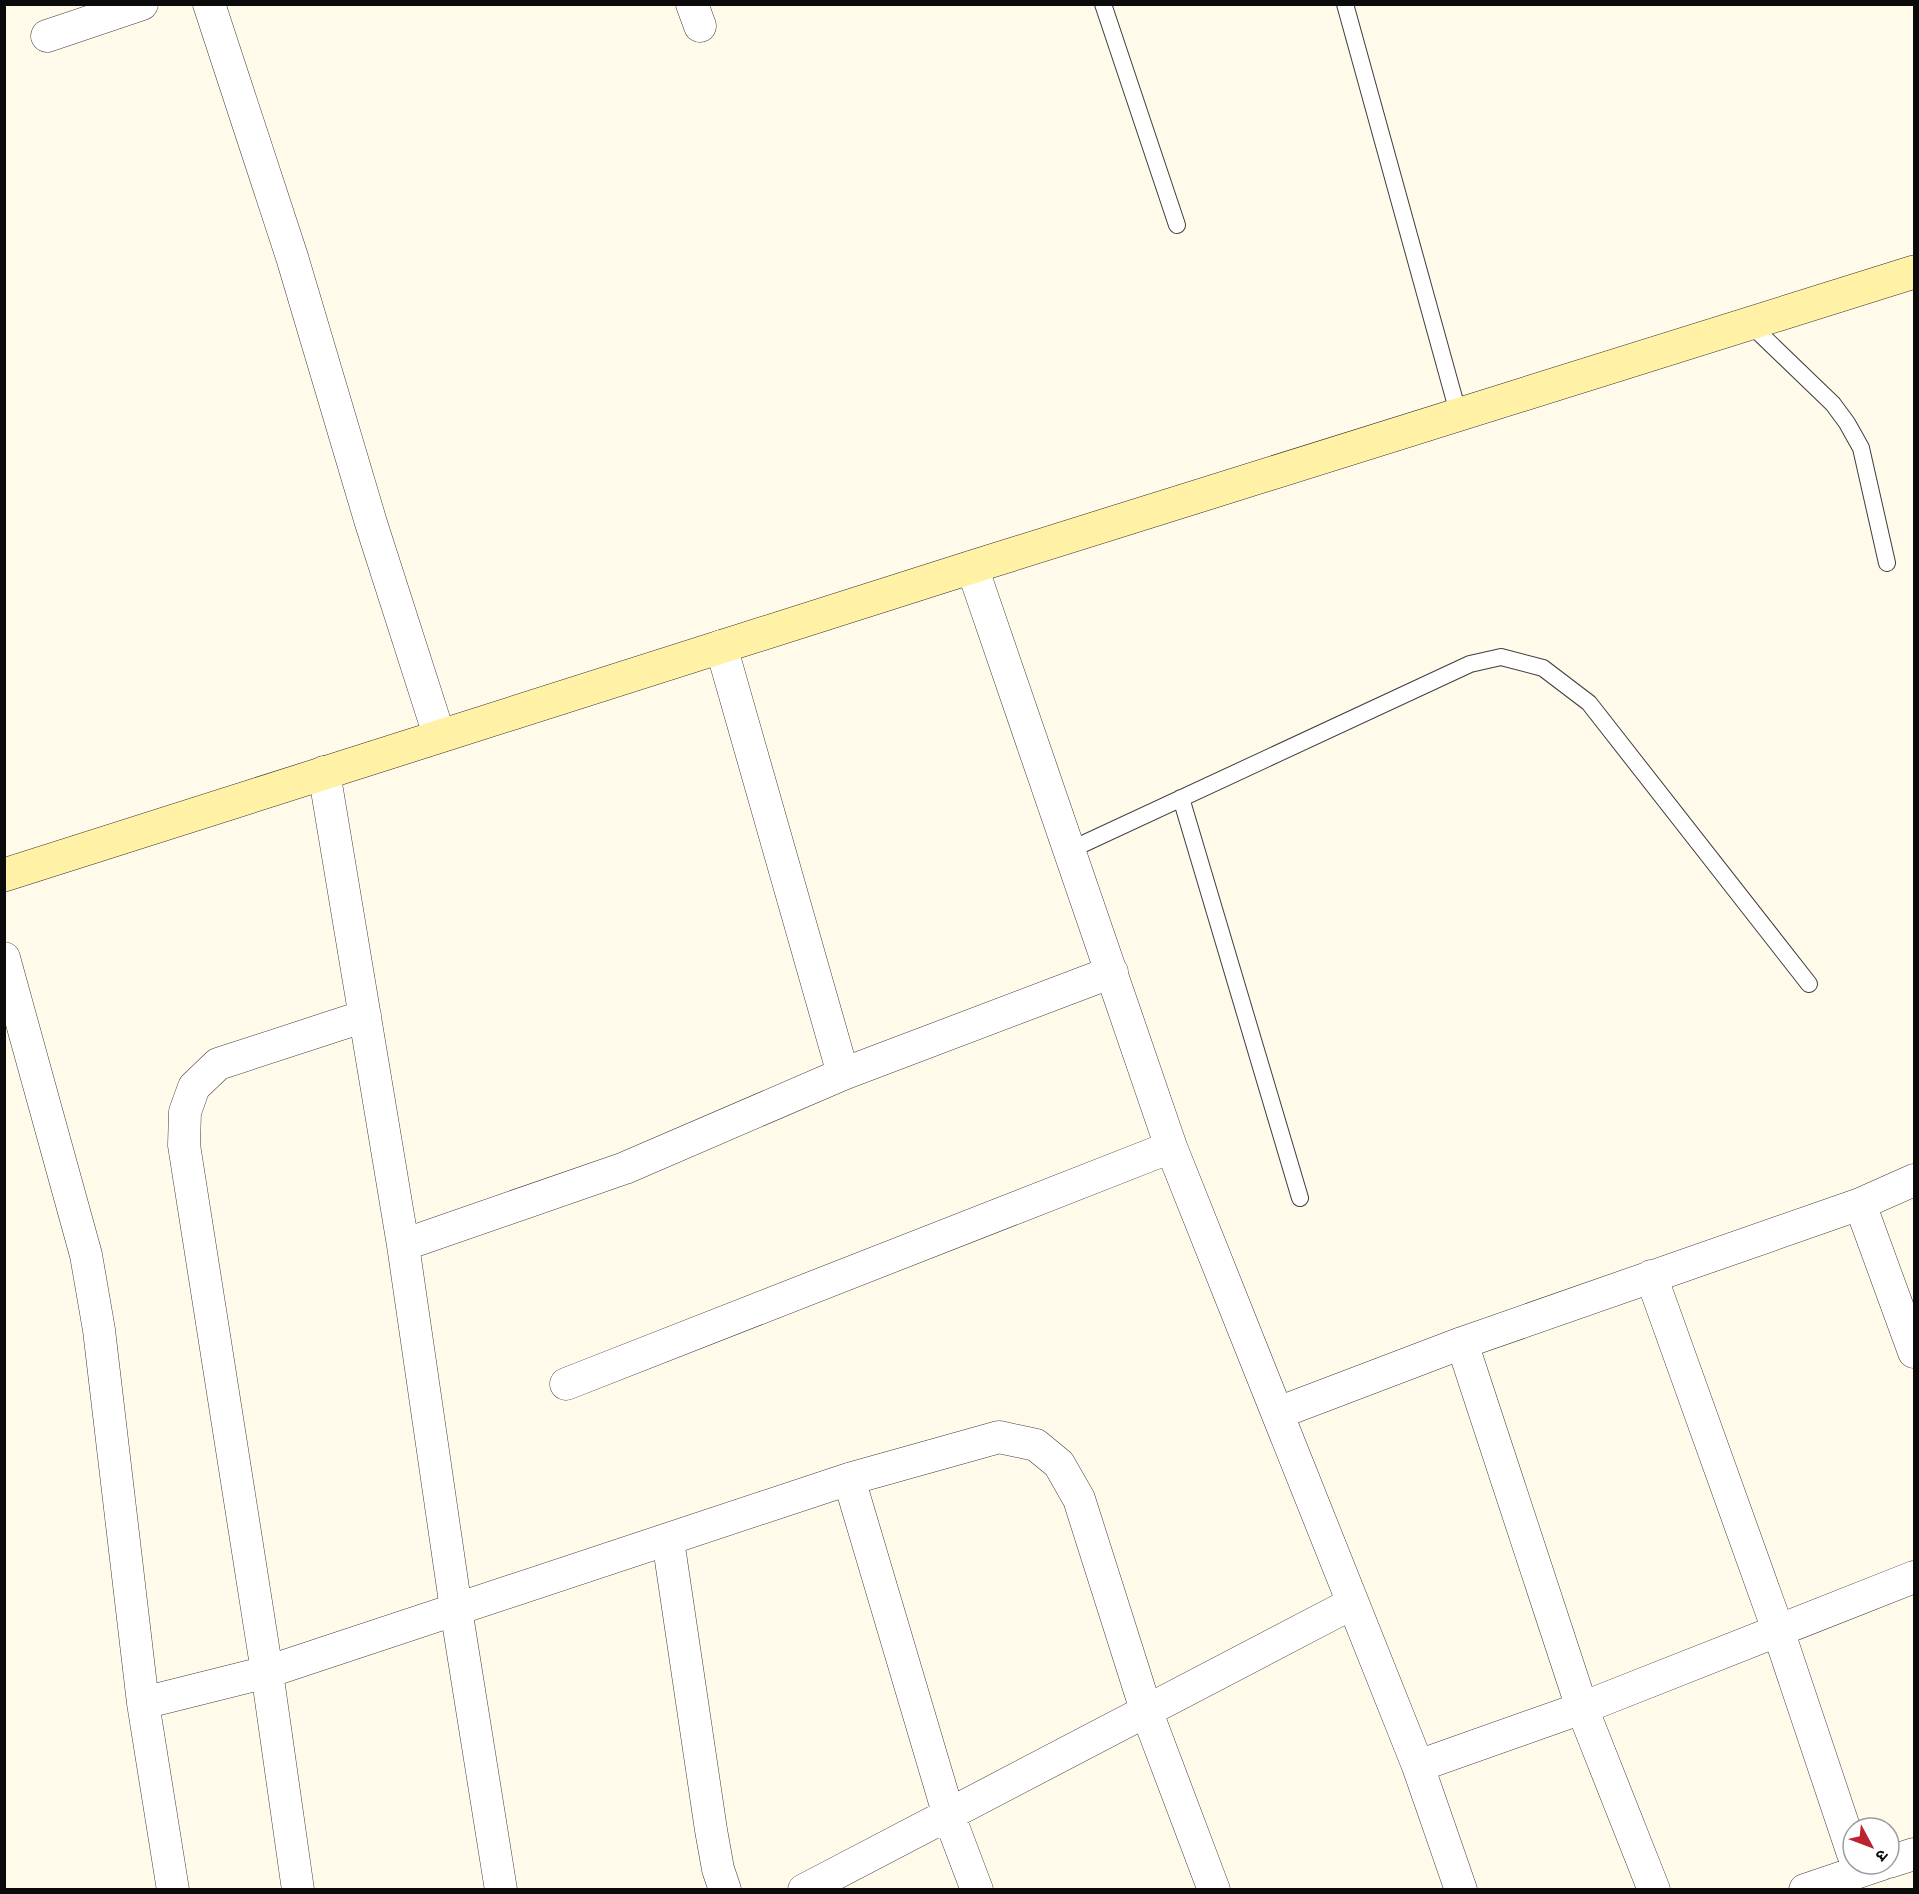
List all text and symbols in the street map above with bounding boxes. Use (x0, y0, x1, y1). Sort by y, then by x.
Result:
north arrow (1841, 1816, 1901, 1876)
text: उ (1871, 1846, 1894, 1867)

